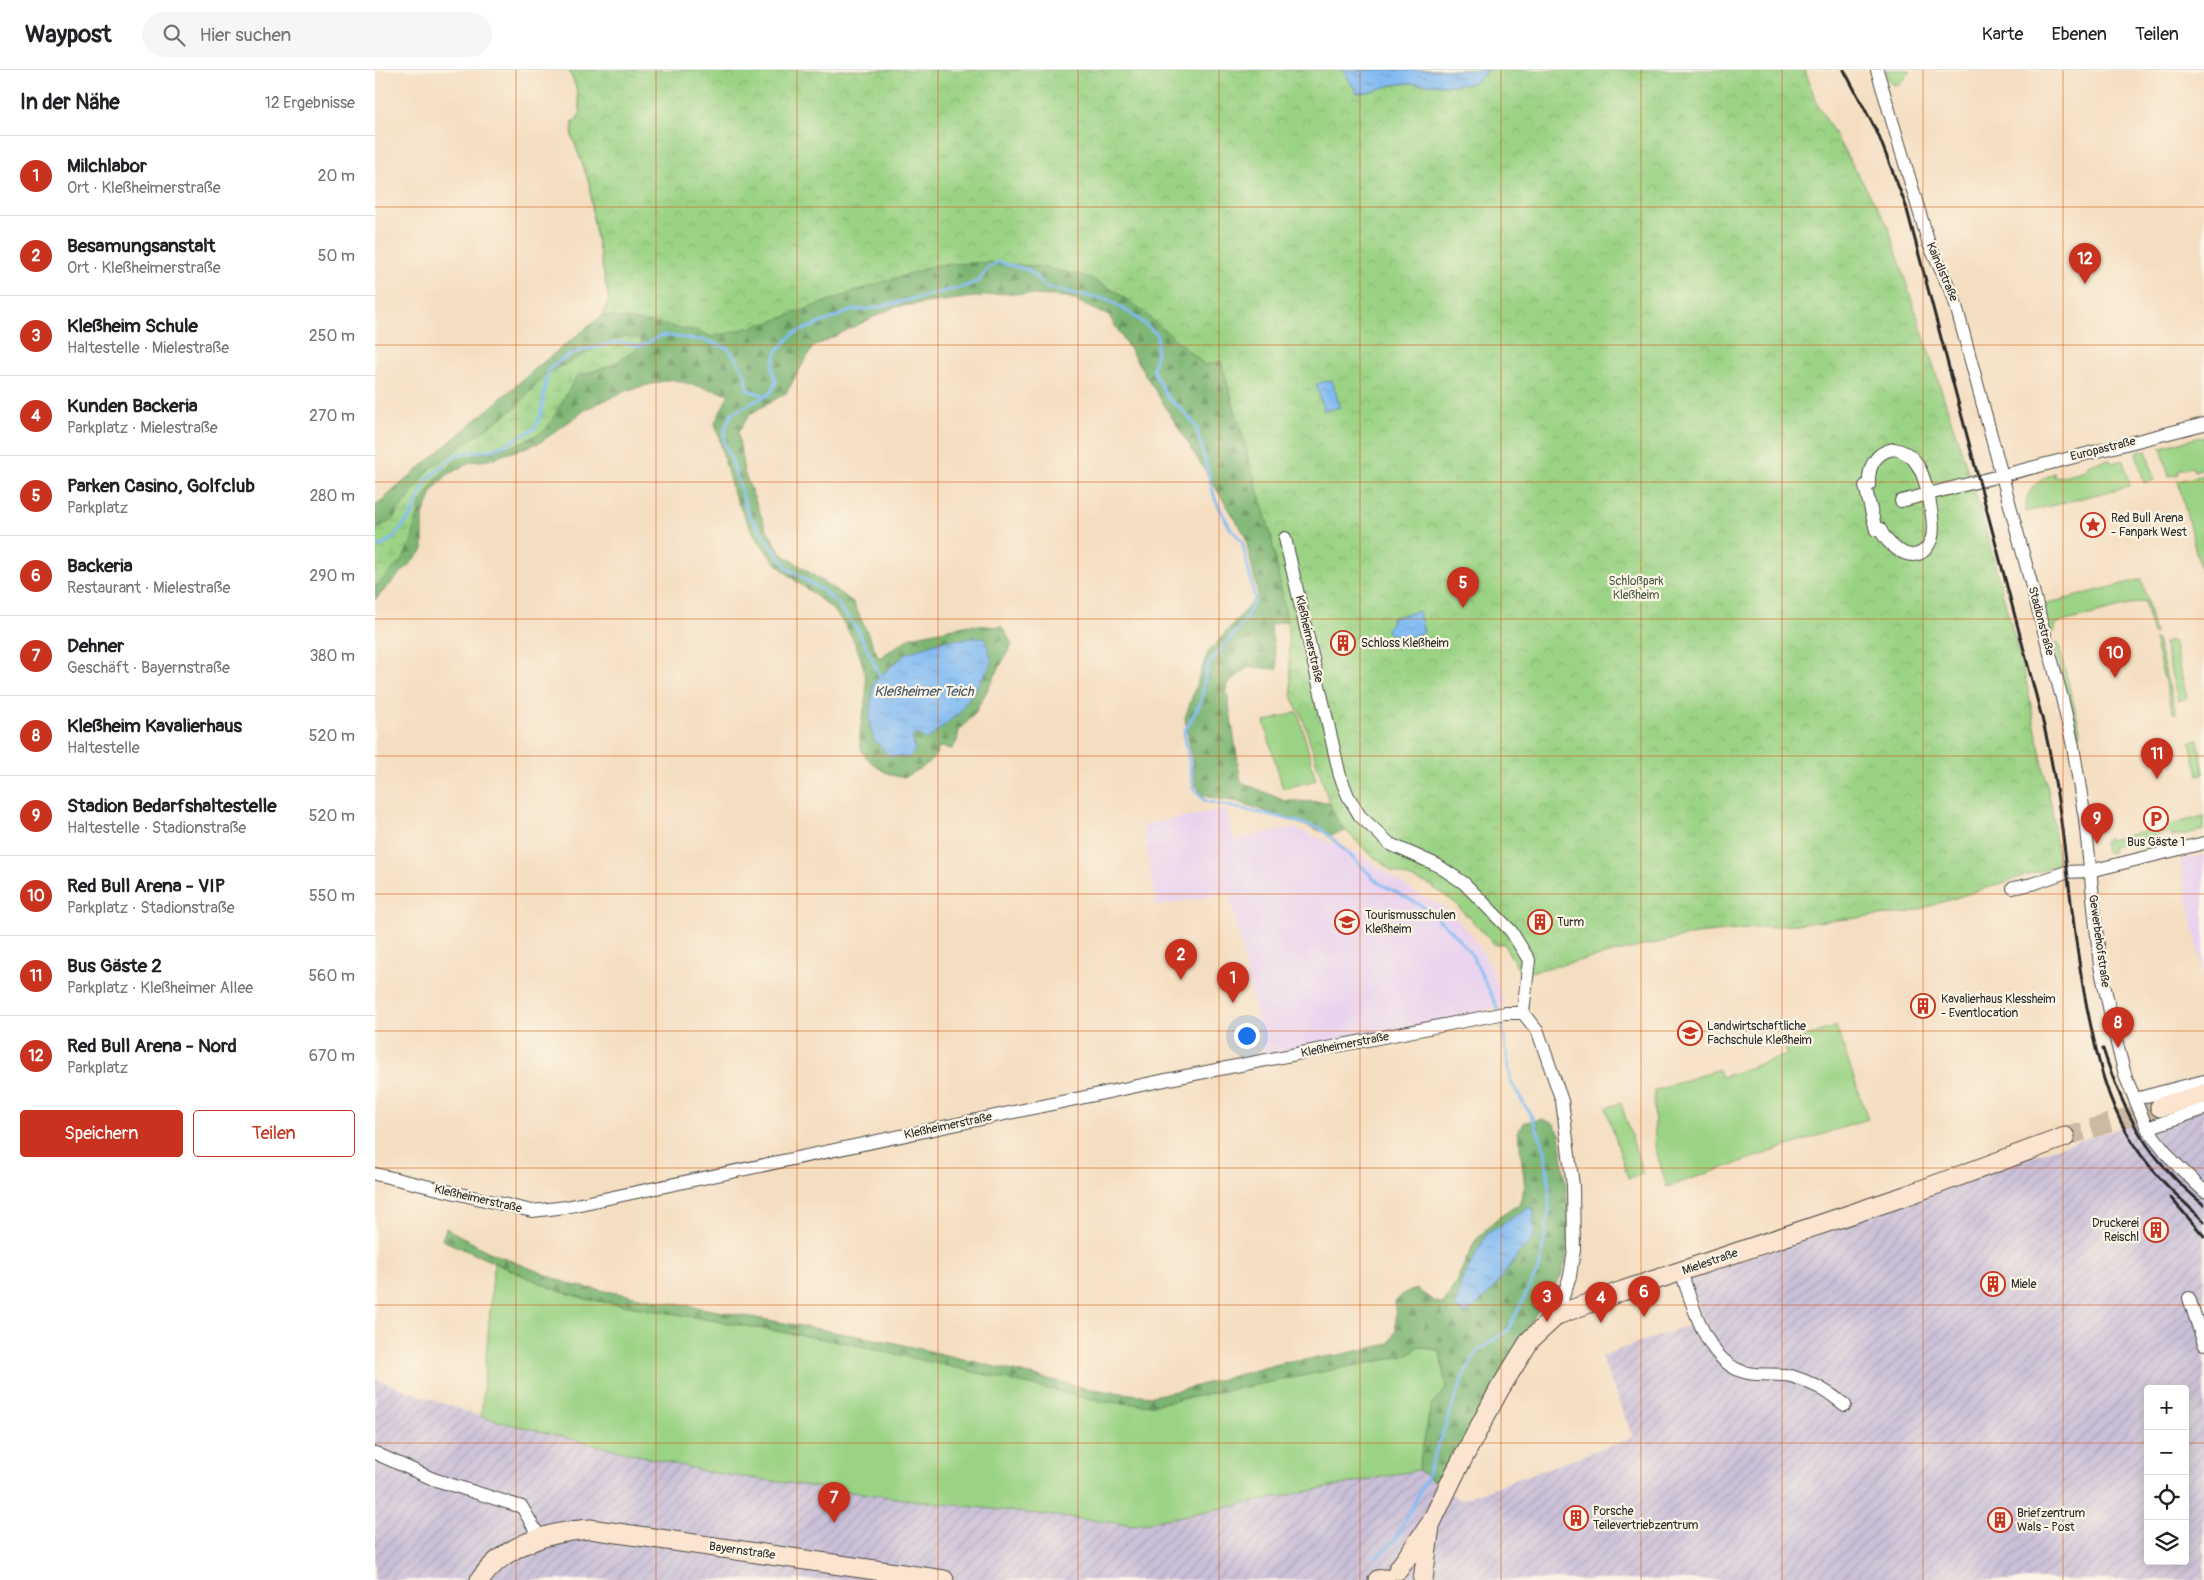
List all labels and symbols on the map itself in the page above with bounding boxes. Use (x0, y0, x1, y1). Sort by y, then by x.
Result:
street label: Kaindlstraße (1923, 240, 1961, 304)
pin: 12 (2069, 243, 2101, 284)
street label: Europastraße (2069, 434, 2137, 464)
place label: Red Bull Arena - Fanpark West (2111, 511, 2187, 540)
place icon: Red Bull Arena - Fanpark West (2080, 512, 2106, 538)
pin: 5 (1447, 567, 1479, 608)
park label: Schloßpark Kleßheim (1608, 574, 1664, 603)
street label: Stadionstraße (2025, 585, 2057, 657)
street label: Kleßheimerstraße (1292, 594, 1326, 684)
building icon: Schloss Kleßheim (1330, 630, 1356, 656)
place label: Schloss Kleßheim (1361, 636, 1449, 651)
pin: 10 (2099, 637, 2131, 678)
water label: Kleßheimer Teich (874, 683, 975, 700)
pin: 11 (2141, 738, 2173, 779)
pin: 9 (2081, 803, 2113, 844)
parking icon: Bus Gäste 1 (2143, 806, 2169, 832)
place label: Bus Gäste 1 (2127, 835, 2185, 850)
street label: Gewerbehofstraße (2085, 894, 2113, 988)
place label: Tourismusschulen Kleßheim (1365, 908, 1456, 937)
school or university icon: Tourismusschulen Kleßheim (1334, 909, 1360, 935)
building icon: Turm (1527, 909, 1553, 935)
place label: Turm (1557, 915, 1585, 930)
pin: 2 (1165, 939, 1197, 980)
pin: 1 (1217, 962, 1249, 1003)
place label: Kavalierhaus Klessheim - Eventlocation (1941, 992, 2056, 1021)
building icon: Kavalierhaus Klessheim - Eventlocation (1910, 993, 1936, 1019)
pin: 8 (2102, 1007, 2134, 1048)
place label: Landwirtschaftliche Fachschule Kleßheim (1707, 1019, 1812, 1048)
school or university icon: Landwirtschaftliche Fachschule Kleßheim (1677, 1020, 1703, 1046)
your location (1234, 1023, 1260, 1049)
street label: Kleßheimerstraße (1300, 1029, 1390, 1061)
street label: Kleßheimerstraße (903, 1109, 993, 1143)
street label: Kleßheimerstraße (433, 1182, 523, 1216)
place label: Druckerei Reischl (2092, 1216, 2139, 1245)
building icon: Druckerei Reischl (2143, 1217, 2169, 1243)
street label: Mielestraße (1680, 1245, 1740, 1279)
building icon: Miele (1980, 1271, 2006, 1297)
pin: 6 (1628, 1276, 1660, 1317)
place label: Miele (2011, 1277, 2037, 1292)
pin: 3 (1531, 1281, 1563, 1322)
pin: 4 (1585, 1282, 1617, 1323)
pin: 7 (818, 1482, 850, 1523)
place label: Porsche Teilevertriebzentrum (1593, 1504, 1699, 1533)
building icon: Porsche Teilevertriebzentrum (1563, 1505, 1589, 1531)
place label: Briefzentrum Wals - Post (2017, 1506, 2085, 1535)
building icon: Briefzentrum Wals - Post (1987, 1507, 2013, 1533)
street label: Bayernstraße (708, 1539, 776, 1563)

